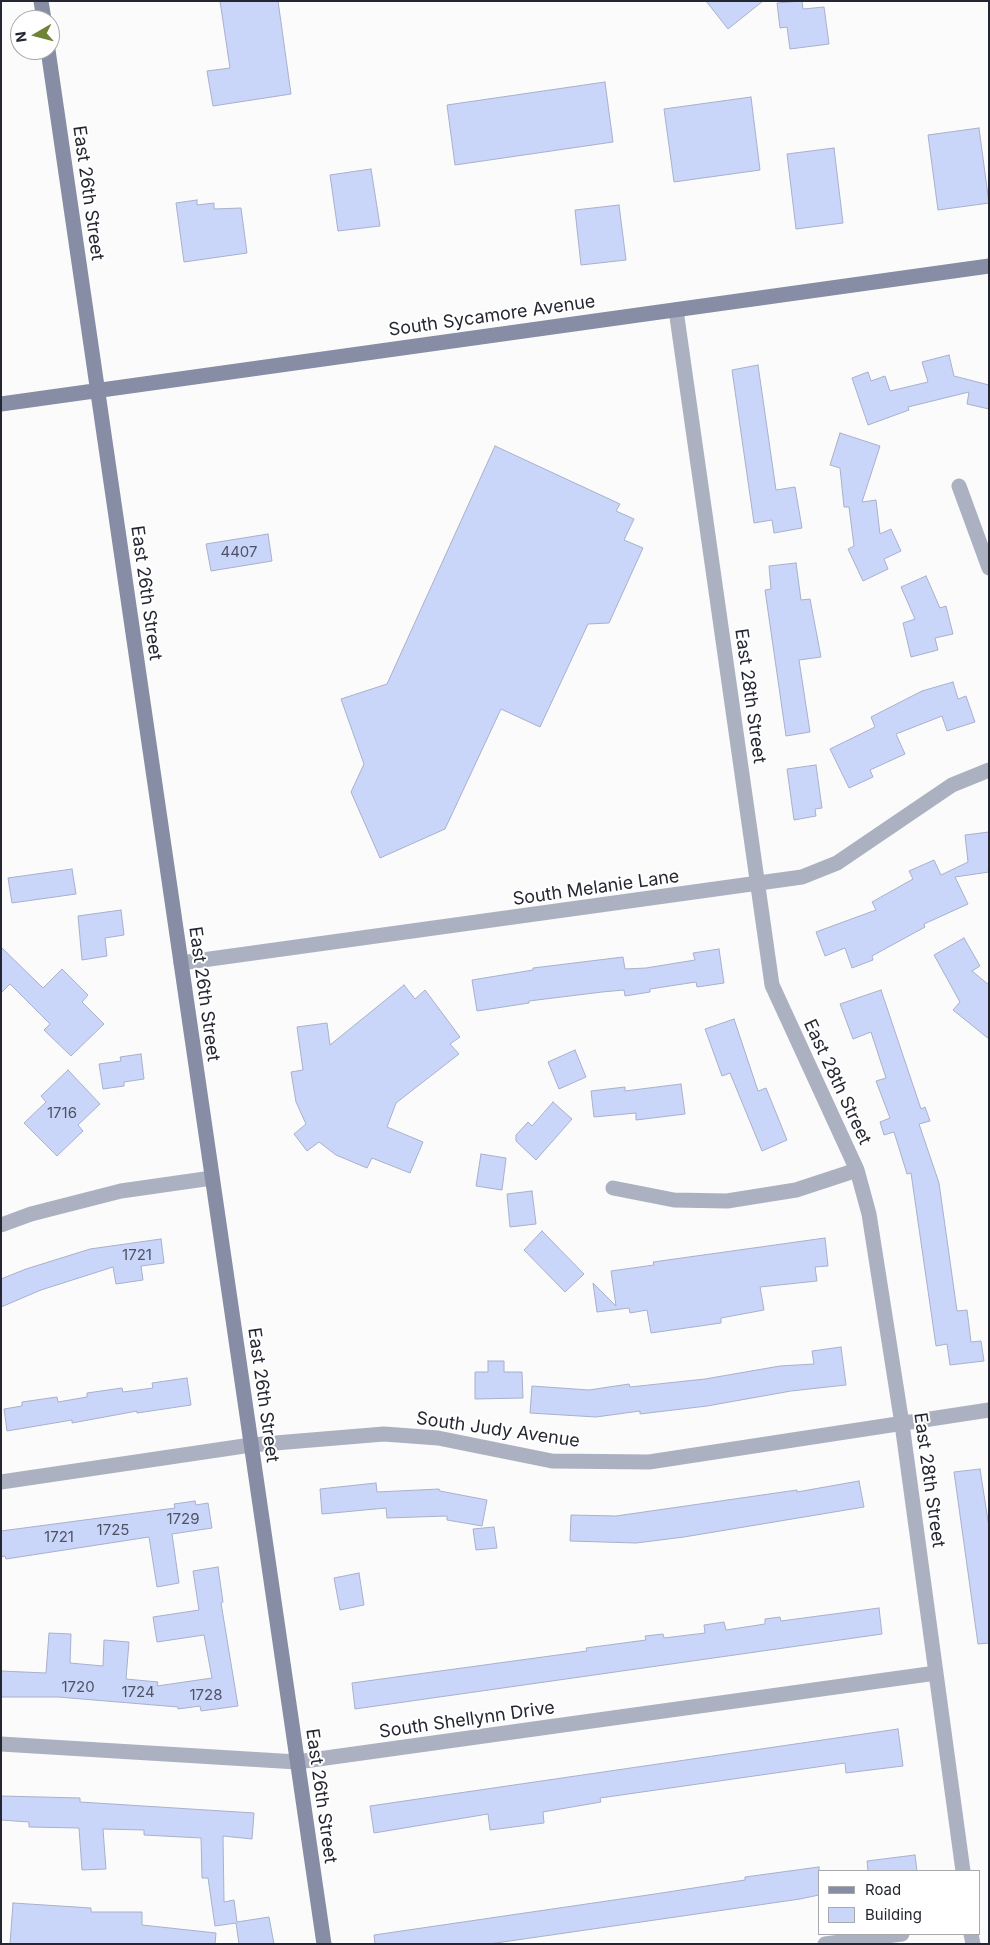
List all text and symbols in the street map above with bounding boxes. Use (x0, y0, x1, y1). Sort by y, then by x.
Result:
north arrow (10, 10, 60, 60)
text: N (11, 31, 30, 43)
street label: East 26th Street (68, 124, 108, 262)
street label: South Sycamore Avenue (387, 291, 597, 341)
street label: East 26th Street (126, 524, 166, 662)
house number: 4407 (220, 543, 258, 561)
street label: East 28th Street (730, 627, 770, 765)
street label: South Melanie Lane (511, 866, 681, 910)
street label: East 26th Street (184, 925, 224, 1063)
street label: East 28th Street (798, 1016, 876, 1148)
house number: 1716 (47, 1104, 77, 1122)
house number: 1721 (122, 1246, 152, 1264)
street label: East 26th Street (243, 1326, 283, 1464)
street label: South Judy Avenue (415, 1408, 581, 1452)
street label: East 28th Street (909, 1411, 949, 1549)
house number: 1729 (166, 1510, 200, 1528)
house number: 1725 (97, 1521, 129, 1539)
house number: 1721 (44, 1528, 74, 1546)
house number: 1720 (61, 1678, 95, 1696)
house number: 1724 (121, 1683, 155, 1701)
house number: 1728 (189, 1686, 223, 1704)
street label: South Shellynn Drive (378, 1697, 556, 1743)
street label: East 26th Street (301, 1727, 341, 1865)
legend (818, 1870, 980, 1935)
text: Road (865, 1880, 901, 1899)
text: Building (865, 1905, 922, 1924)

